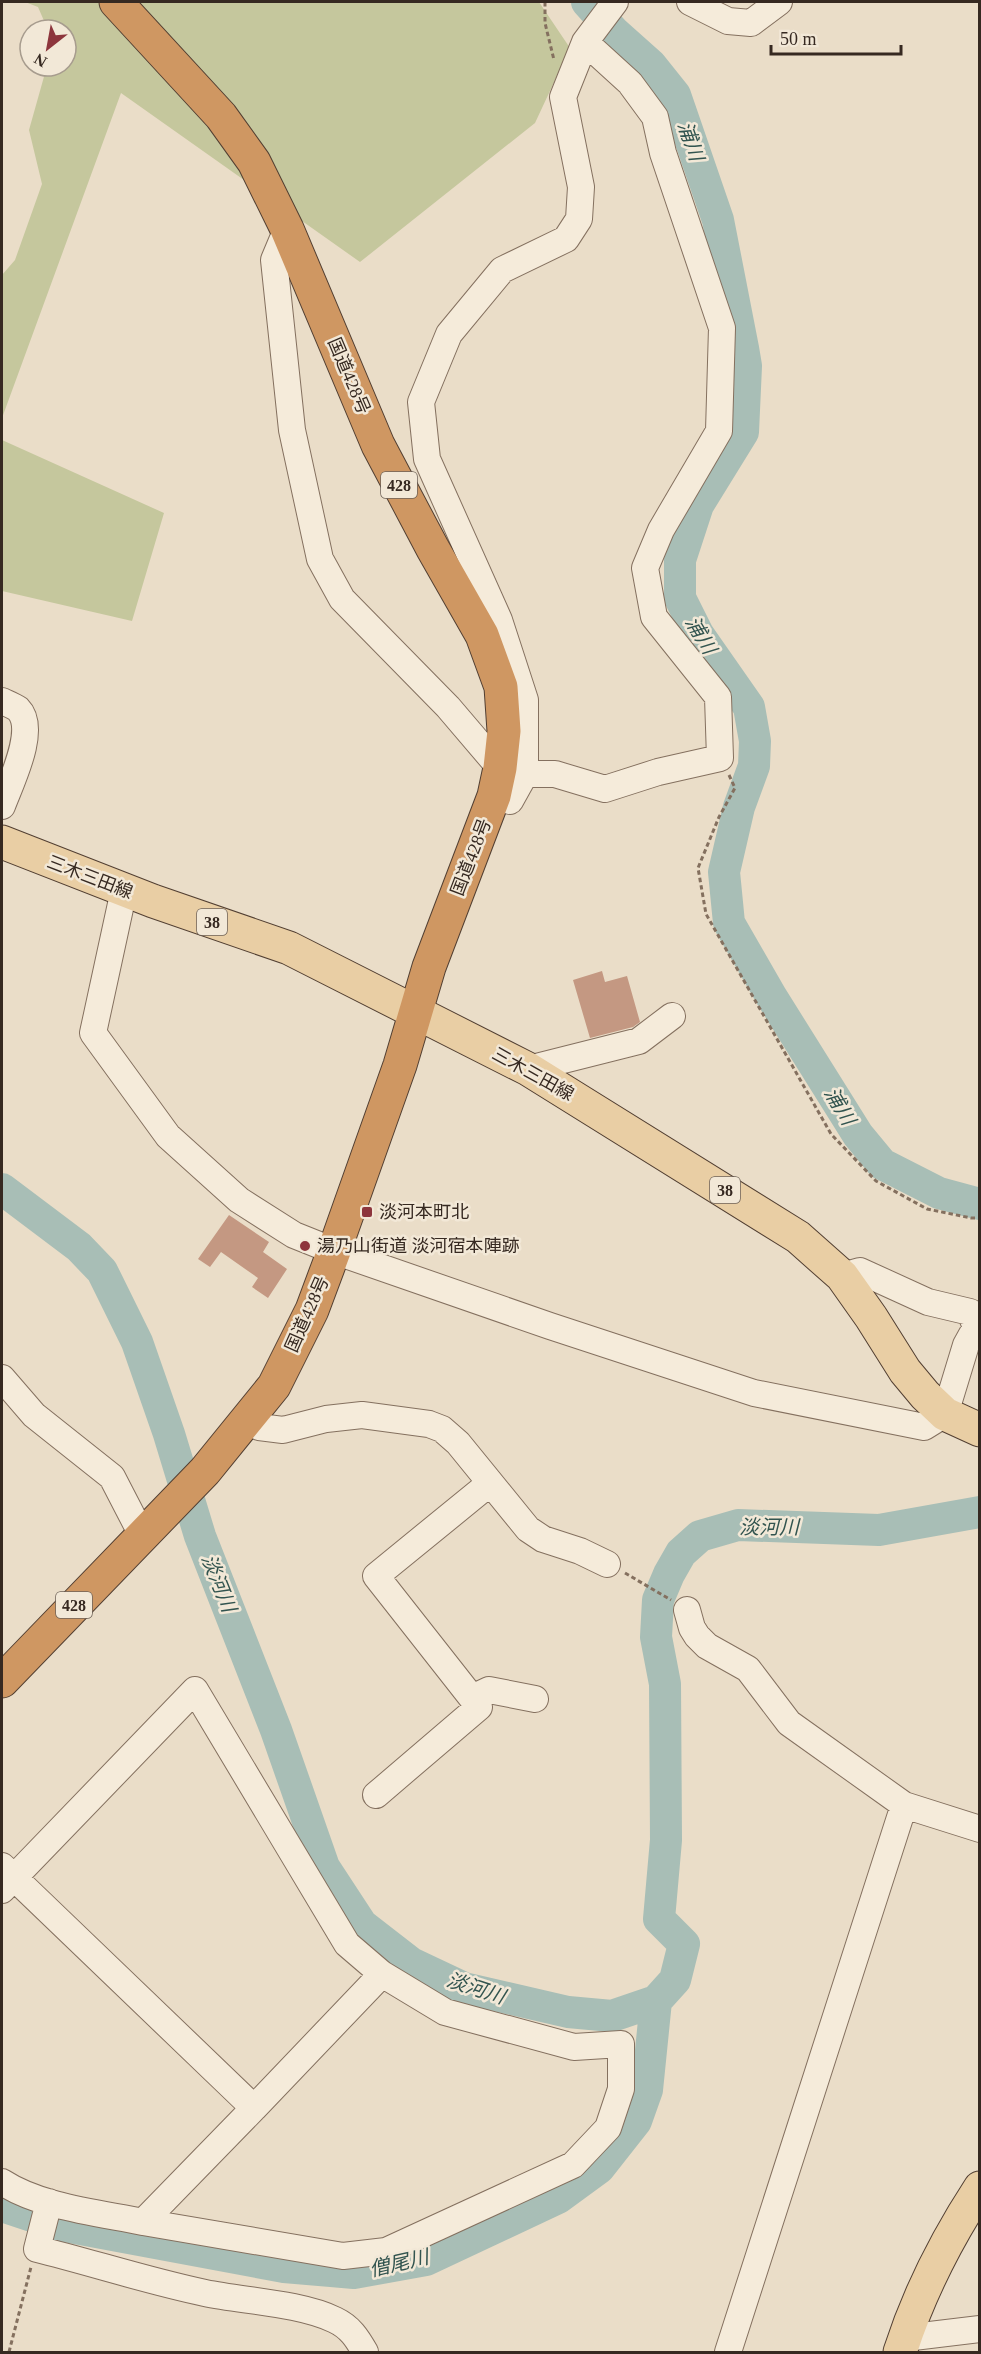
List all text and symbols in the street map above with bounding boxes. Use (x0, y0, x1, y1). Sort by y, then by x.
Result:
north arrow (18, 18, 78, 78)
scale bar (771, 18, 902, 56)
text: 50 m (780, 29, 817, 49)
text: N (31, 50, 50, 71)
water label: 浦川 (674, 119, 709, 165)
street label: 国道428号 (324, 335, 374, 417)
road number: 428 (381, 472, 417, 498)
water label: 浦川 (681, 612, 722, 660)
street label: 国道428号 (447, 816, 495, 898)
street label: 三木三田線 (44, 852, 136, 902)
road number: 38 (197, 909, 227, 935)
street label: 三木三田線 (489, 1043, 577, 1105)
water label: 浦川 (820, 1083, 861, 1131)
road number: 38 (710, 1177, 740, 1203)
place label: 淡河本町北 (379, 1202, 469, 1222)
marker: 淡河本町北 (360, 1205, 374, 1219)
place label: 湯乃山街道 淡河宿本陣跡 (317, 1236, 520, 1256)
marker: 湯乃山街道 淡河宿本陣跡 (298, 1239, 312, 1253)
street label: 国道428号 (281, 1273, 333, 1355)
water label: 淡河川 (739, 1516, 801, 1538)
water label: 淡河川 (198, 1551, 241, 1617)
road number: 428 (56, 1592, 92, 1618)
water label: 淡河川 (444, 1968, 510, 2008)
water label: 僧尾川 (367, 2245, 433, 2280)

